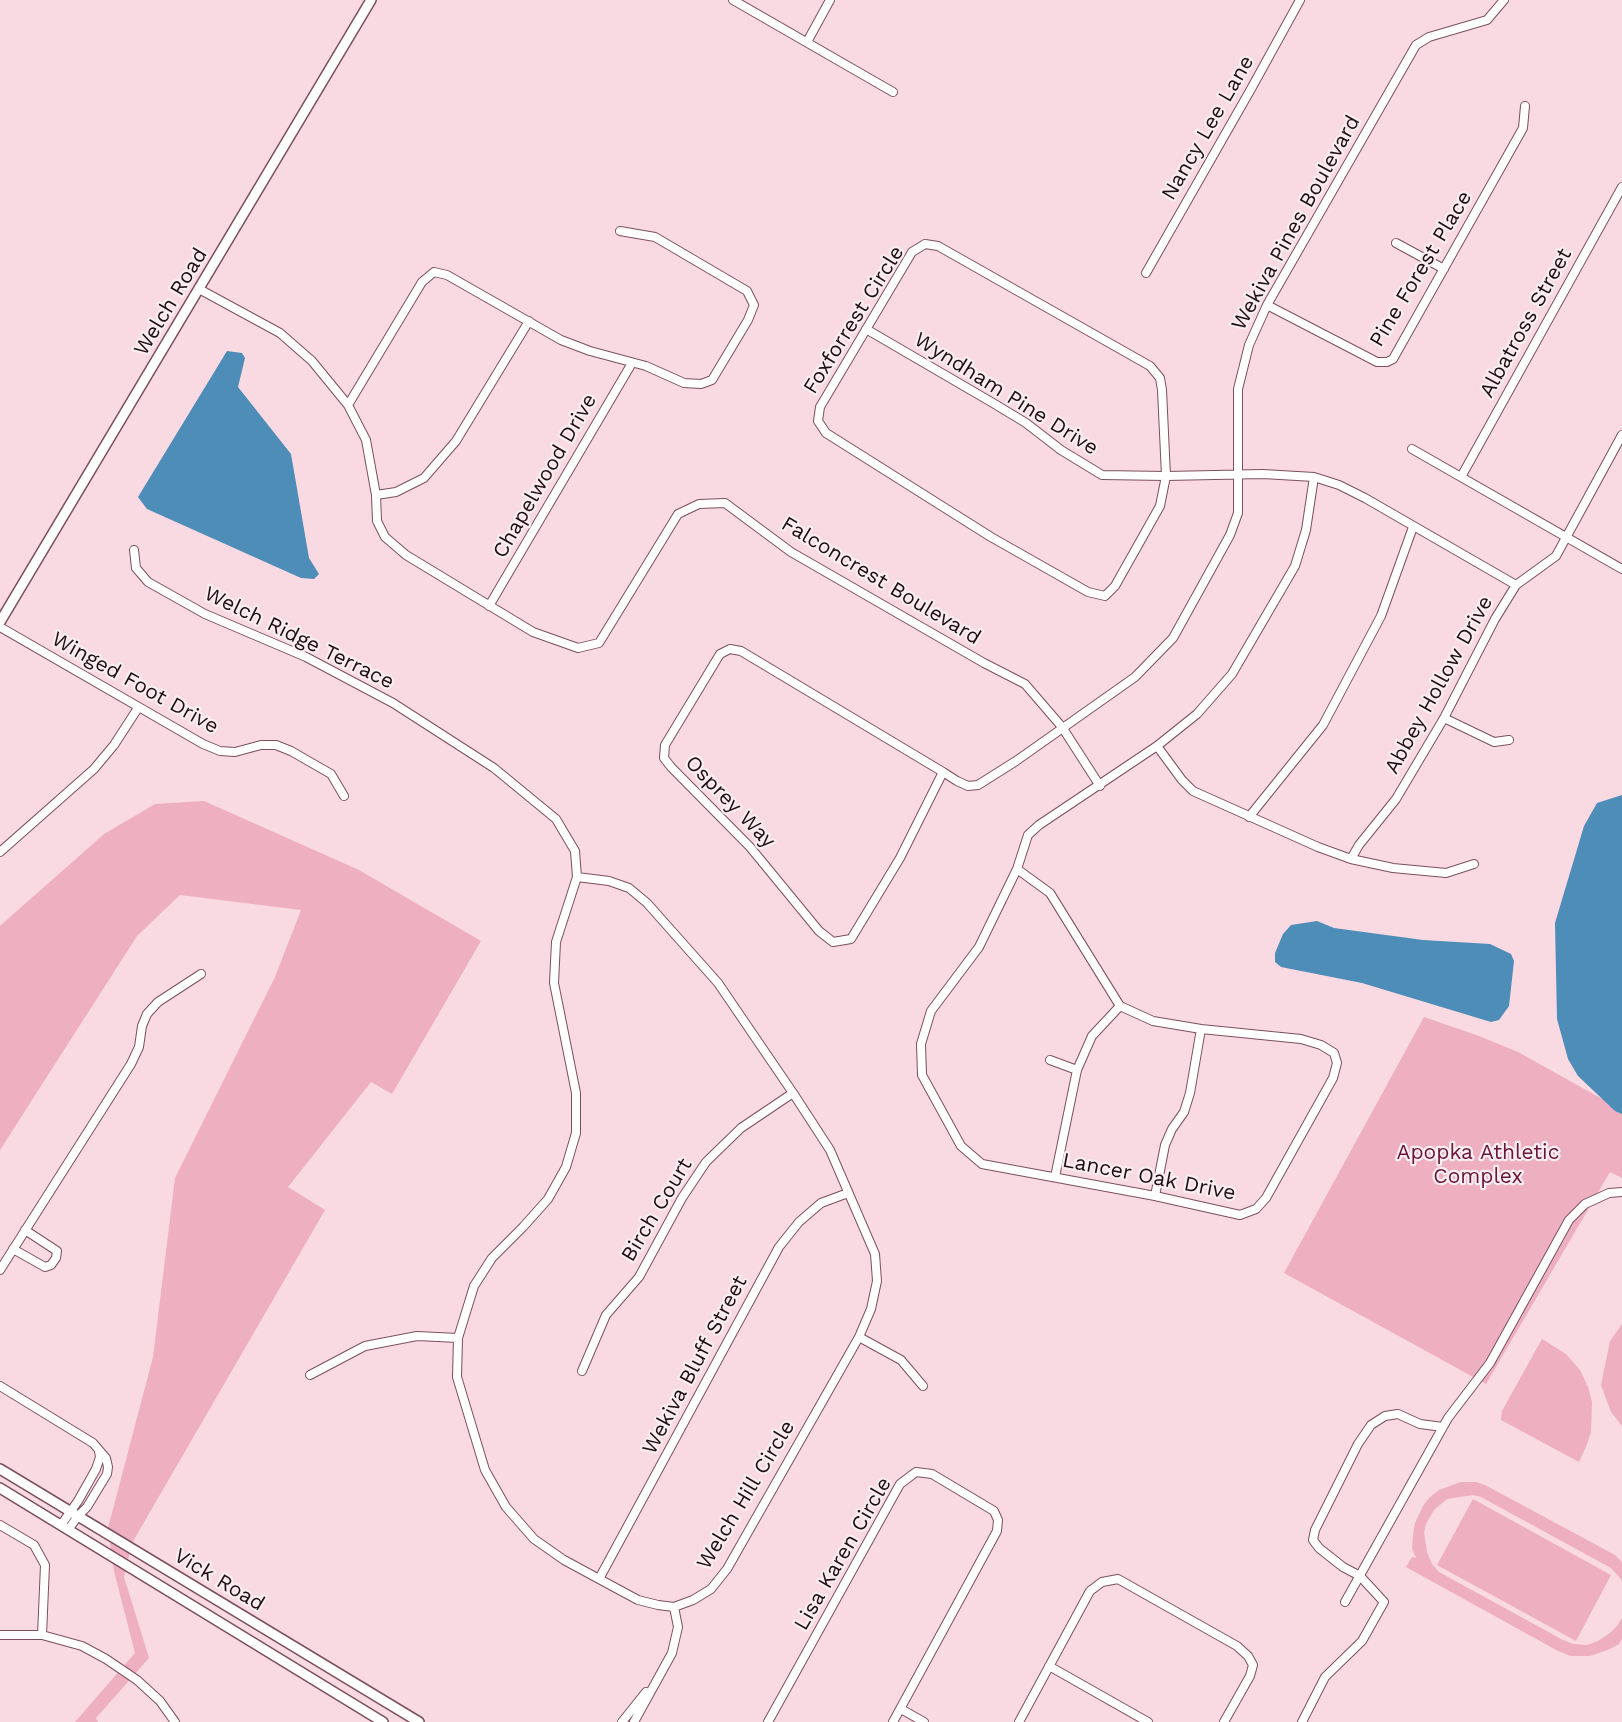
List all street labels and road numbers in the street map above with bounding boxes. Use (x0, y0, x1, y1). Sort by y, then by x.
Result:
street label: Nancy Lee Lane (1156, 51, 1260, 205)
street label: Wekiva Pines Boulevard (1226, 111, 1366, 335)
street label: Pine Forest Place (1365, 187, 1477, 351)
street label: Foxforrest Circle (798, 241, 910, 399)
street label: Welch Road (129, 244, 213, 360)
street label: Albatross Street (1474, 244, 1578, 402)
street label: Wyndham Pine Drive (909, 327, 1103, 461)
street label: Chapelwood Drive (488, 389, 602, 563)
street label: Falconcrest Boulevard (777, 511, 985, 651)
street label: Welch Ridge Terrace (200, 581, 398, 695)
street label: Abbey Hollow Drive (1380, 592, 1498, 778)
street label: Winged Foot Drive (47, 627, 223, 739)
street label: Osprey Way (680, 750, 780, 854)
street label: Lancer Oak Drive (1060, 1148, 1238, 1206)
street label: Birch Court (616, 1154, 698, 1266)
street label: Wekiva Bluff Street (637, 1271, 753, 1459)
street label: Welch Hill Circle (692, 1416, 800, 1574)
street label: Lisa Karen Circle (789, 1473, 897, 1635)
street label: Vick Road (169, 1543, 269, 1617)

